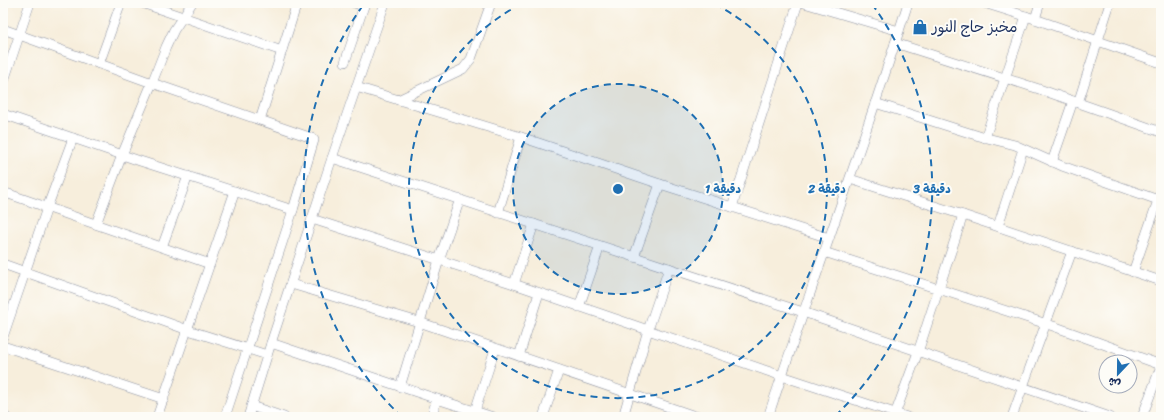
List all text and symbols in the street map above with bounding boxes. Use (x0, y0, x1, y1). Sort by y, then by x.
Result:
place label: مخبز حاج النور (931, 14, 1017, 40)
shop icon: مخبز حاج النور (911, 18, 929, 36)
text: 1 دقيقة (705, 178, 741, 200)
text: 2 دقيقة (807, 178, 846, 200)
text: 3 دقيقة (912, 178, 951, 200)
centre of rings (611, 182, 625, 196)
north arrow (1098, 354, 1138, 394)
text: ش (1105, 372, 1124, 394)

